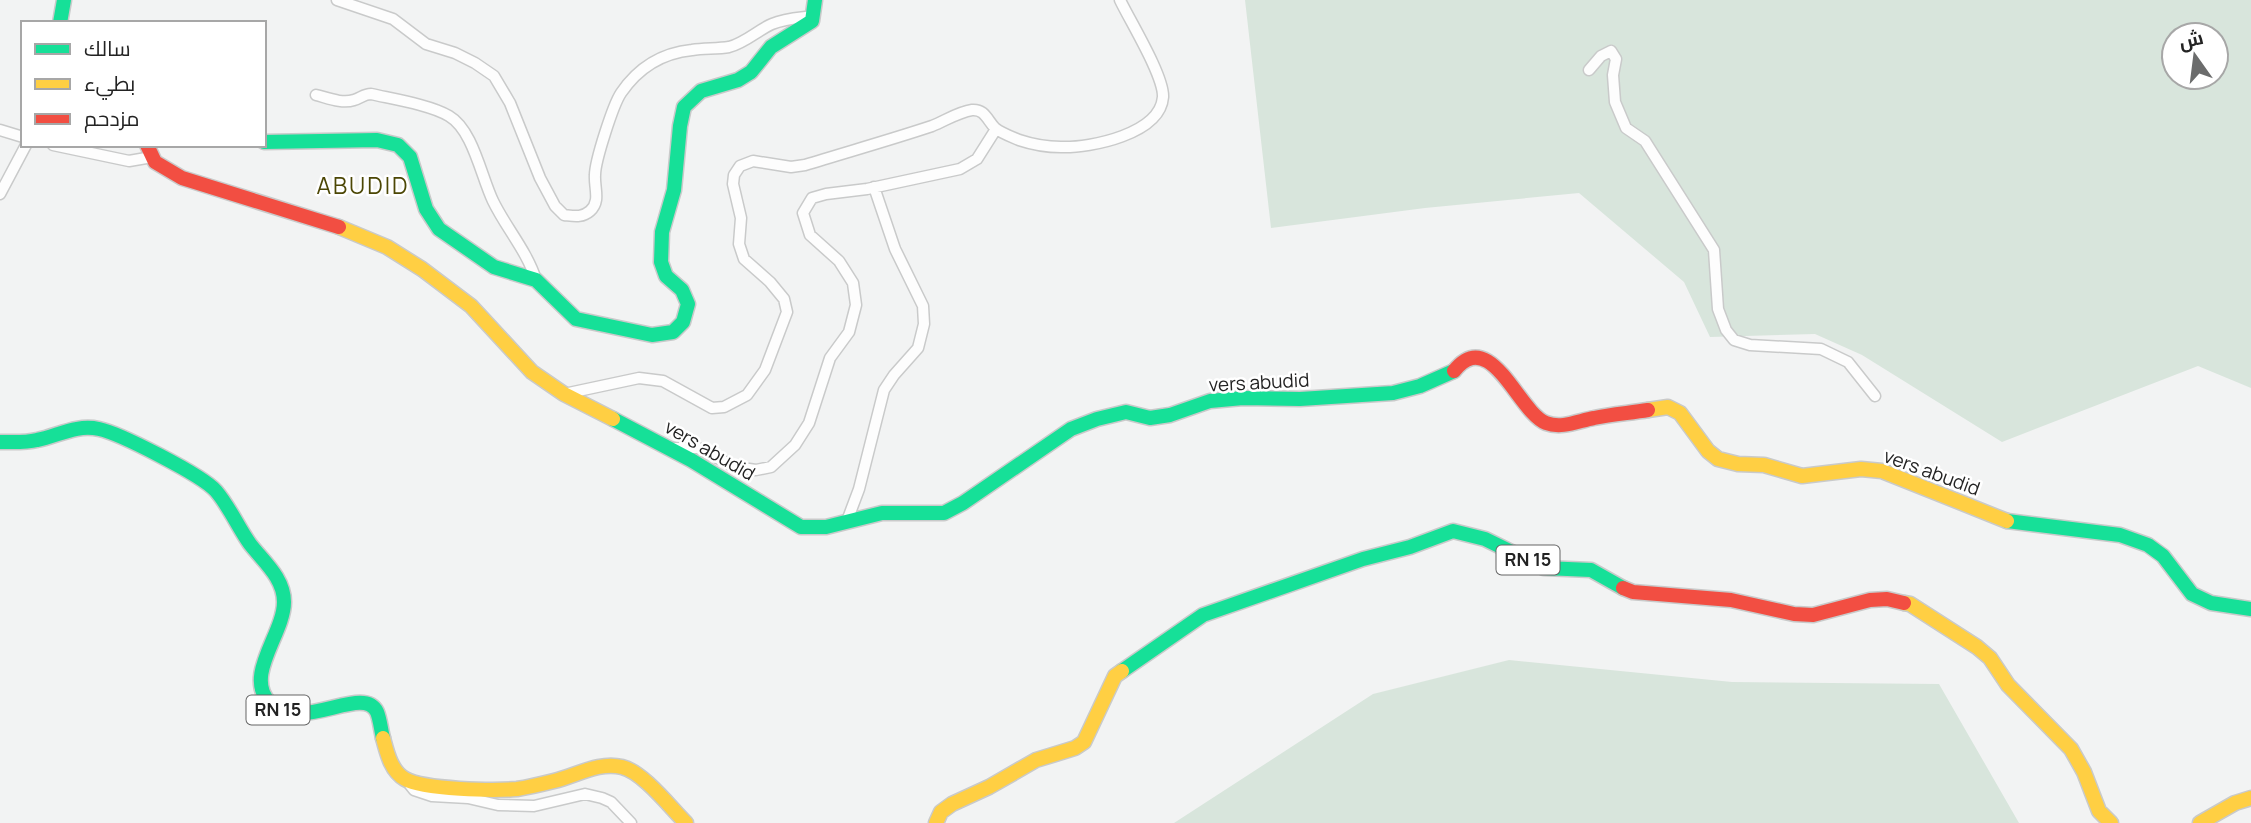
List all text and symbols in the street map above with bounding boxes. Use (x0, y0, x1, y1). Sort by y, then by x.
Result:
legend (21, 21, 266, 147)
north arrow (2160, 21, 2230, 91)
text: ش (2176, 24, 2206, 55)
text: سالك (84, 34, 131, 62)
text: بطيء (84, 69, 135, 100)
text: مزدحم (84, 104, 139, 133)
district label: ABUDID (316, 169, 410, 201)
street label: vers abudid (1208, 366, 1310, 398)
street label: vers abudid (660, 414, 760, 486)
street label: vers abudid (1880, 443, 1984, 501)
road number: RN 15 (1496, 546, 1560, 574)
road number: RN 15 (246, 696, 310, 724)

